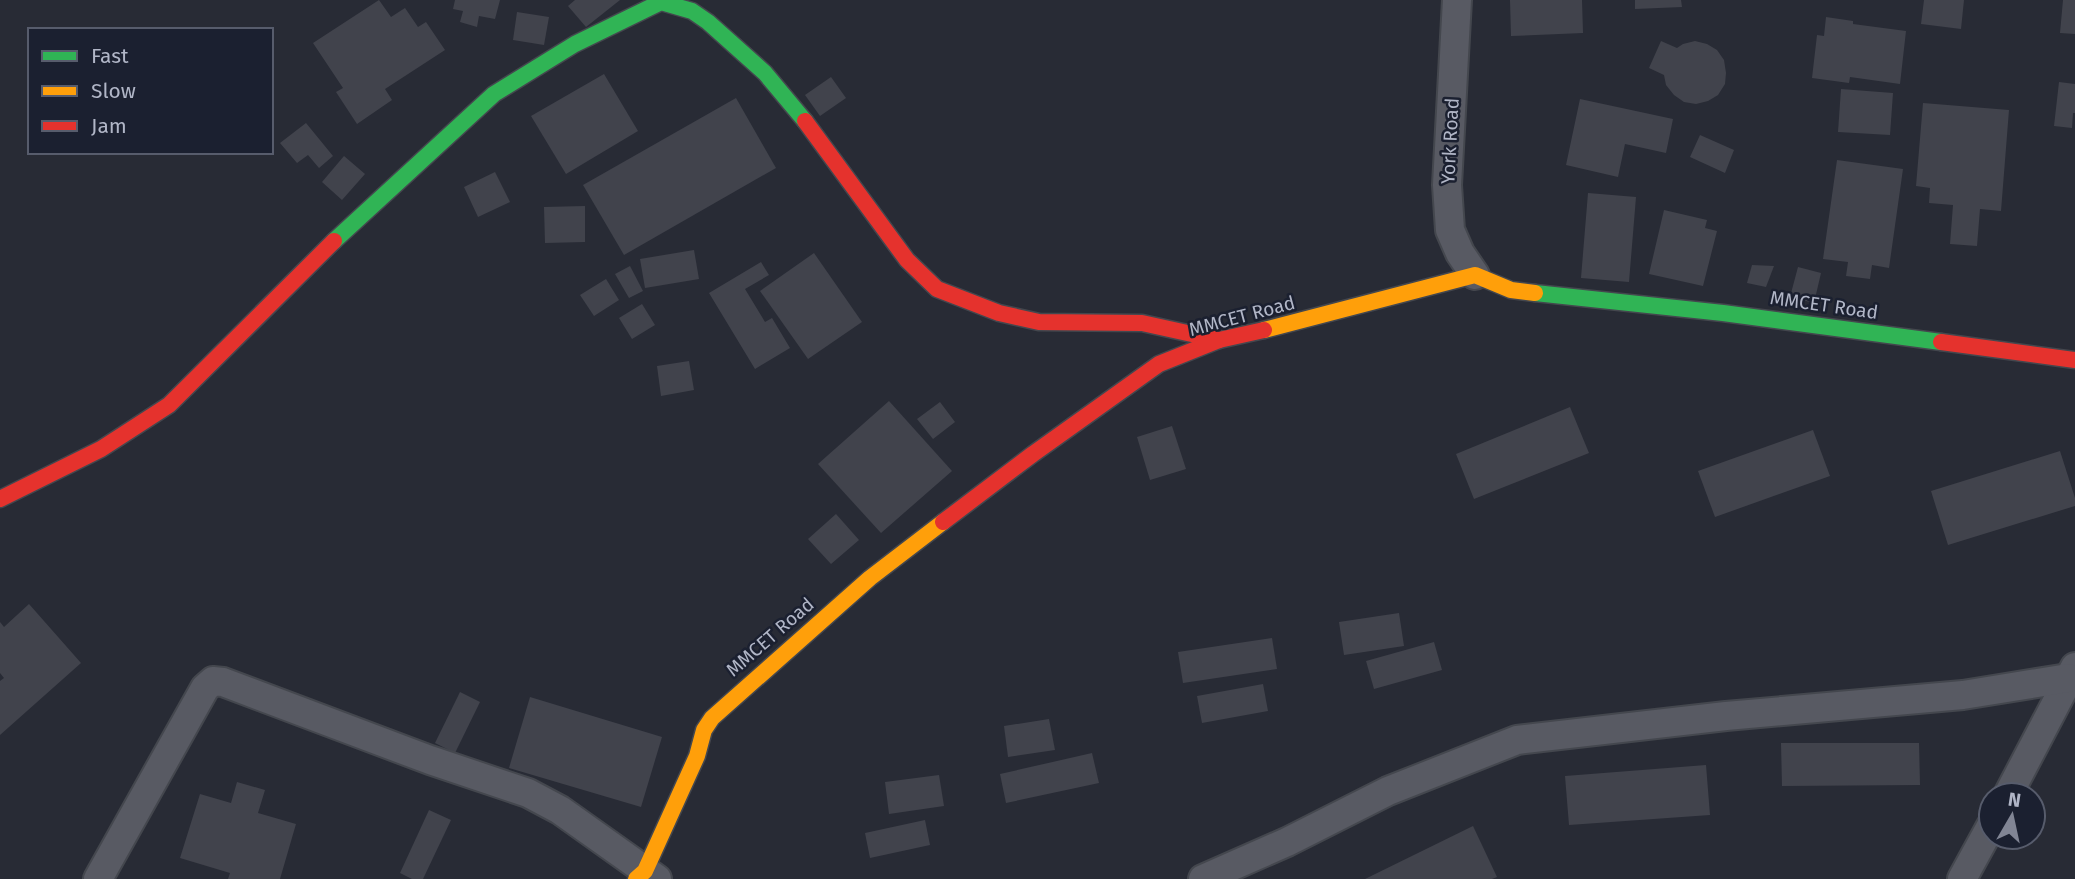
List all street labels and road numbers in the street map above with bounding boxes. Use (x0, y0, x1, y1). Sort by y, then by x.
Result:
street label: York Road (1436, 97, 1464, 185)
street label: MMCET Road (1768, 286, 1880, 324)
street label: MMCET Road (1186, 291, 1298, 341)
street label: MMCET Road (721, 593, 819, 681)

